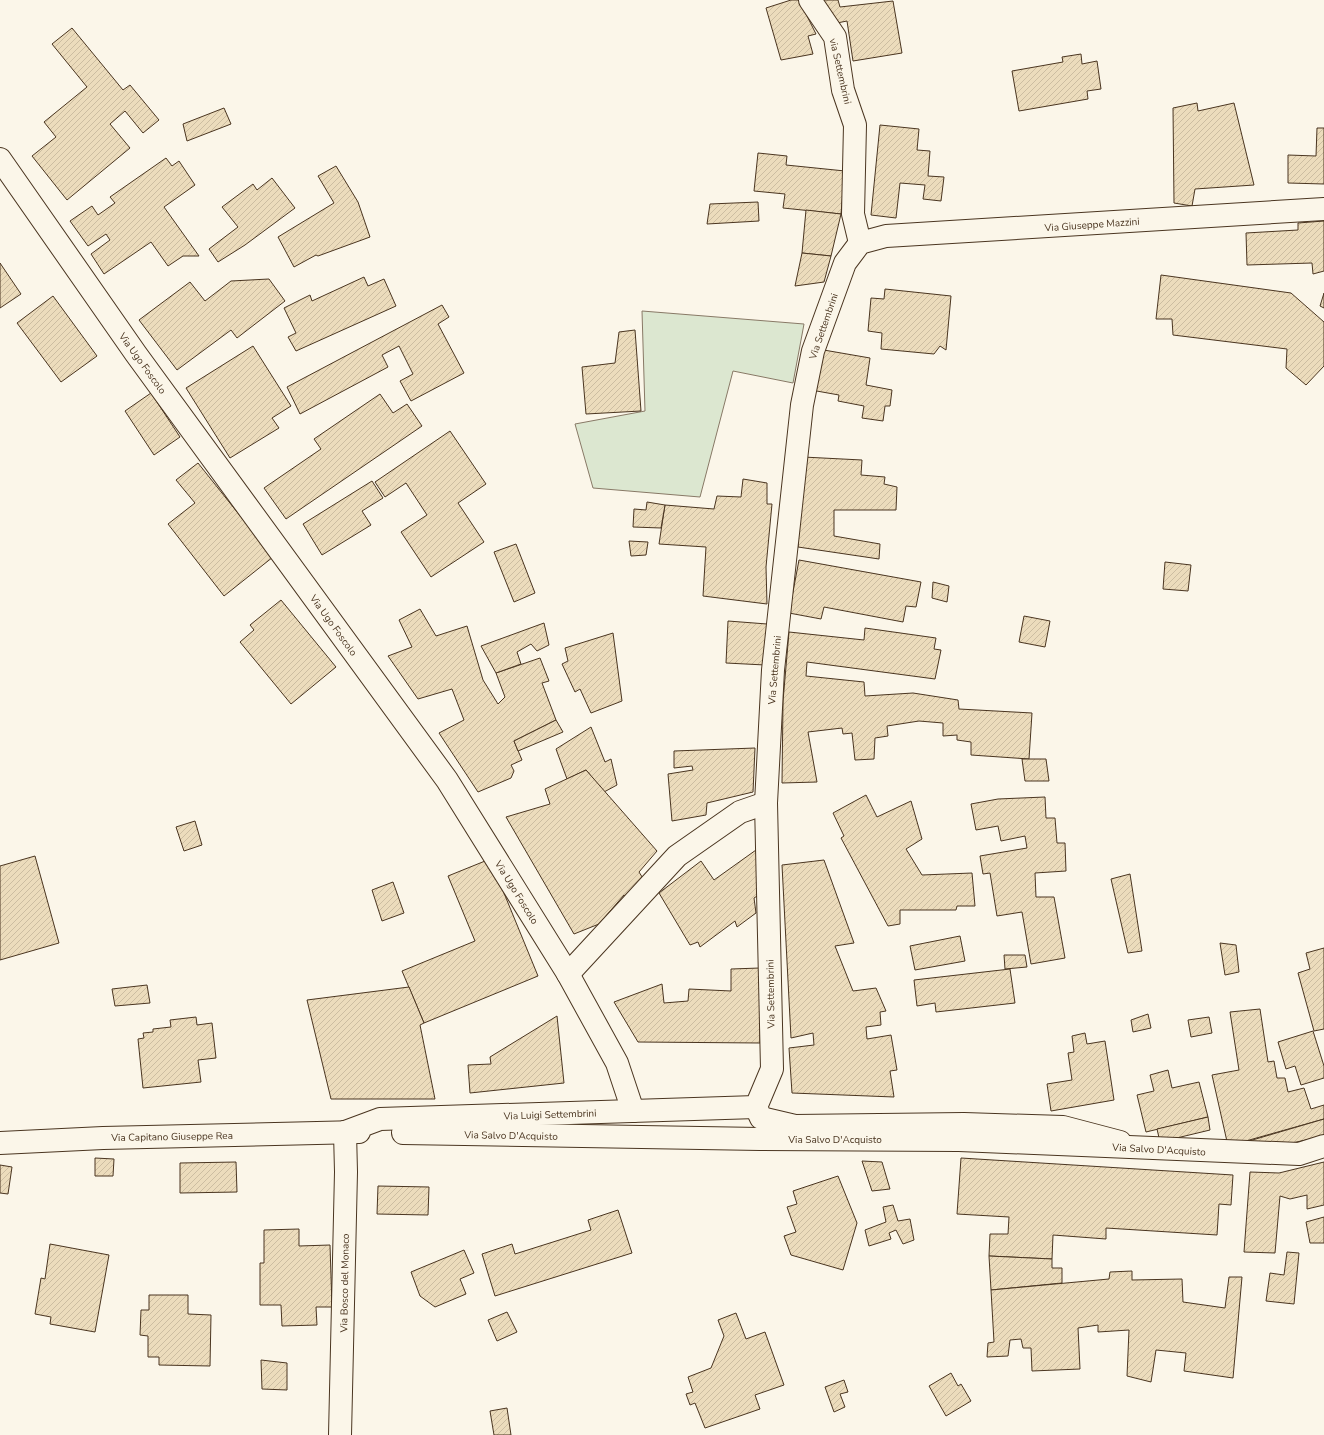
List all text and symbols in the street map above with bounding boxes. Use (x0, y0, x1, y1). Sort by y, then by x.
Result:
street label: via Settembrini (826, 37, 854, 106)
street label: Via Giuseppe Mazzini (1043, 215, 1140, 235)
street label: Via Settembrini (806, 291, 842, 362)
street label: Via Ugo Foscolo (115, 329, 169, 397)
street label: Via Ugo Foscolo (306, 591, 360, 659)
street label: Via Settembrini (765, 635, 785, 706)
street label: Via Ugo Foscolo (490, 857, 542, 927)
street label: Via Settembrini (763, 959, 779, 1030)
street label: Via Luigi Settembrini (502, 1106, 597, 1124)
street label: Via Salvo D'Acquisto (463, 1128, 558, 1144)
street label: Via Capitano Giuseppe Rea (110, 1129, 233, 1145)
street label: Via Salvo D'Acquisto (787, 1133, 882, 1147)
street label: Via Salvo D'Acquisto (1111, 1141, 1206, 1159)
street label: Via Bosco del Monaco (337, 1233, 353, 1333)

